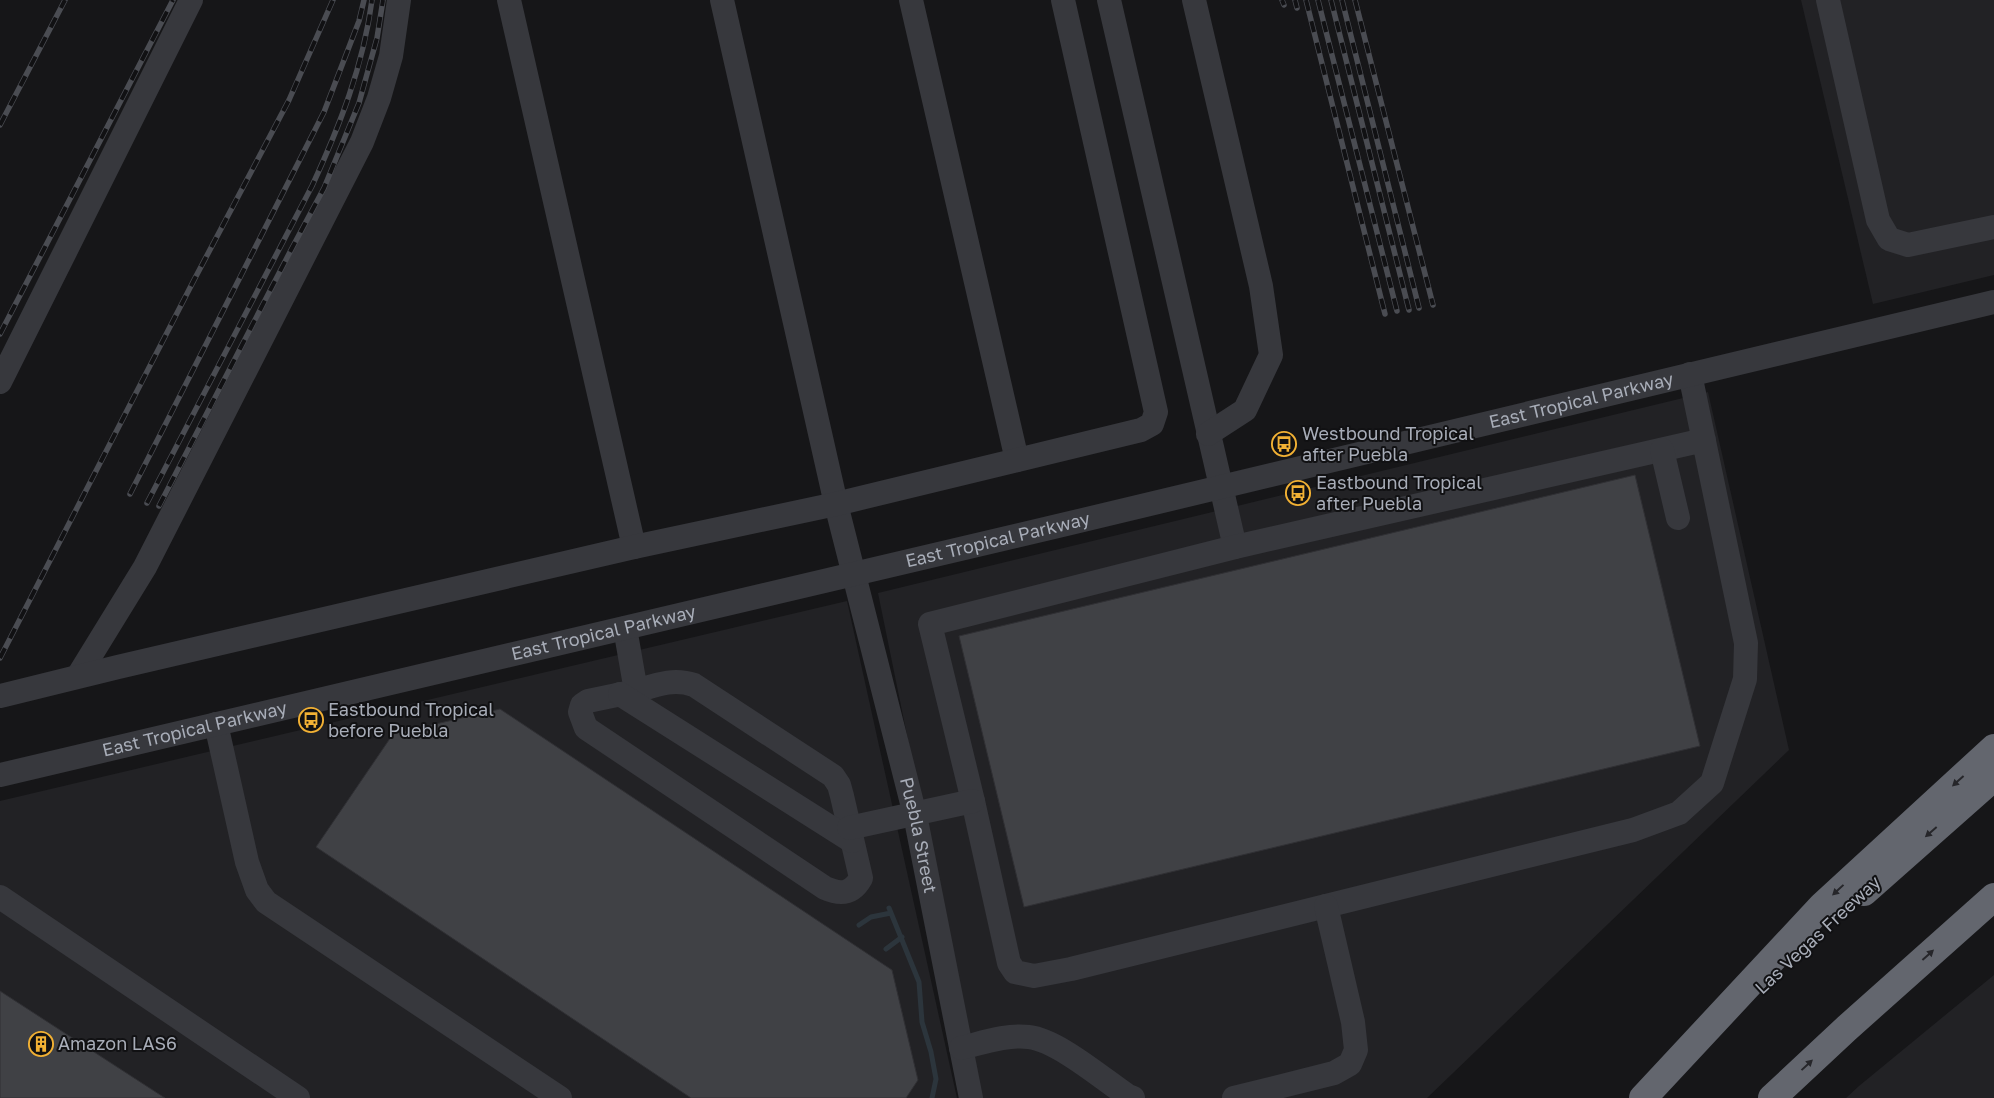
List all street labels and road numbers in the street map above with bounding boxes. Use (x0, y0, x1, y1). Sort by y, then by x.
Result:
street label: East Tropical Parkway (1487, 367, 1676, 432)
street label: East Tropical Parkway (903, 507, 1092, 572)
street label: East Tropical Parkway (509, 600, 698, 664)
street label: East Tropical Parkway (100, 696, 289, 761)
street label: Puebla Street (896, 775, 942, 895)
street label: Las Vegas Freeway (1750, 870, 1885, 998)

